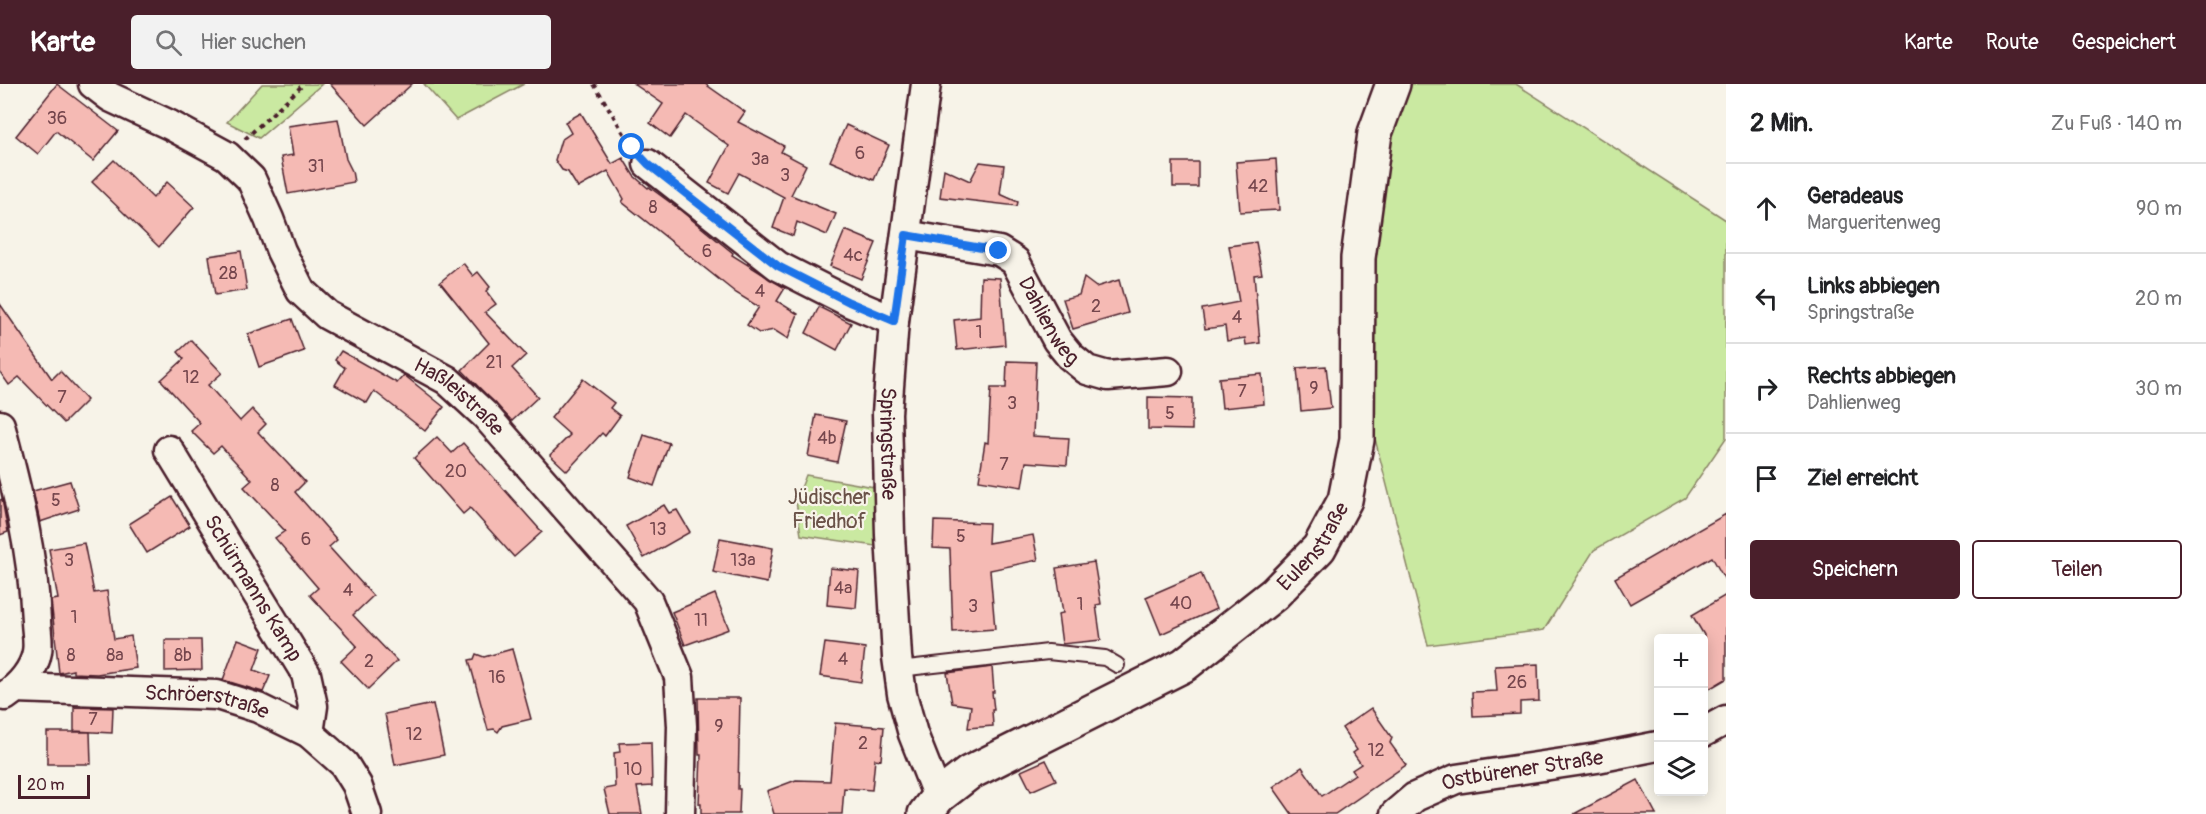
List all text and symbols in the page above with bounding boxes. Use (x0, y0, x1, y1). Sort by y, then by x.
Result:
search box (131, 15, 551, 69)
text: Karte (30, 25, 95, 60)
icon: search (152, 26, 185, 59)
text: Hier suchen (200, 28, 306, 56)
text: Karte (1904, 29, 1953, 56)
text: Route (1986, 29, 2039, 56)
text: Gespeichert (2072, 29, 2176, 56)
house number: 36 (47, 107, 67, 130)
text: 2 Min. (1750, 107, 1814, 139)
text: Zu Fuß · 140 m (2051, 111, 2182, 136)
route start (618, 133, 644, 159)
house number: 6 (855, 142, 865, 165)
house number: 3a (751, 148, 769, 171)
house number: 31 (307, 155, 325, 178)
house number: 3 (780, 164, 790, 187)
house number: 42 (1248, 175, 1268, 198)
text: Geradeaus (1807, 182, 1903, 210)
icon: ahead (1750, 192, 1783, 225)
house number: 8 (648, 196, 658, 219)
text: 90 m (2136, 196, 2182, 221)
text: Margueritenweg (1807, 210, 1941, 235)
route end (985, 237, 1011, 263)
house number: 6 (702, 240, 712, 263)
house number: 4c (843, 244, 863, 267)
house number: 28 (218, 262, 238, 285)
street label: Dahlienweg (1012, 272, 1084, 372)
text: Links abbiegen (1807, 272, 1940, 300)
house number: 4 (755, 280, 766, 303)
icon: left (1750, 282, 1783, 315)
text: 20 m (2135, 286, 2182, 311)
house number: 2 (1091, 295, 1101, 318)
text: Springstraße (1807, 300, 1914, 325)
house number: 4 (1232, 306, 1243, 329)
house number: 1 (975, 321, 983, 344)
house number: 21 (485, 351, 503, 374)
street label: Haßleistraße (409, 352, 511, 442)
text: Rechts abbiegen (1807, 362, 1956, 390)
house number: 12 (182, 366, 200, 389)
icon: right (1750, 372, 1783, 405)
text: 30 m (2135, 376, 2182, 401)
house number: 9 (1309, 377, 1319, 400)
house number: 7 (1237, 380, 1247, 403)
house number: 7 (57, 386, 67, 409)
street label: Springstraße (873, 386, 902, 501)
text: Dahlienweg (1807, 390, 1901, 415)
house number: 3 (1007, 392, 1017, 415)
house number: 5 (1165, 402, 1175, 425)
house number: 4b (817, 427, 837, 450)
house number: 7 (999, 453, 1009, 476)
house number: 20 (445, 460, 467, 483)
icon: arrive (1750, 462, 1783, 495)
text: Ziel erreicht (1807, 464, 1918, 492)
house number: 8 (270, 474, 280, 497)
park label: Jüdischer Friedhof (788, 484, 871, 535)
house number: 5 (51, 489, 61, 512)
street label: Eulenstraße (1272, 497, 1356, 597)
street label: Schürmanns Kamp (198, 510, 308, 667)
house number: 13 (649, 518, 667, 541)
house number: 5 (956, 525, 966, 548)
house number: 6 (301, 528, 311, 551)
button: Speichern (1750, 540, 1960, 599)
button: Teilen (1972, 540, 2182, 599)
house number: 3 (64, 549, 74, 572)
house number: 13a (730, 549, 756, 572)
house number: 4a (834, 577, 852, 600)
house number: 4 (343, 579, 354, 602)
house number: 40 (1170, 592, 1192, 615)
house number: 1 (1076, 593, 1084, 616)
house number: 3 (968, 595, 978, 618)
house number: 1 (70, 606, 78, 629)
house number: 11 (694, 609, 708, 632)
map controls (1654, 634, 1708, 796)
button: + (1654, 634, 1708, 688)
house number: 8 (66, 644, 76, 667)
house number: 8a (106, 644, 124, 667)
house number: 8b (174, 644, 192, 667)
house number: 4 (838, 648, 849, 671)
house number: 2 (364, 650, 374, 673)
house number: 16 (488, 666, 506, 689)
house number: 26 (1507, 671, 1527, 694)
street label: Schröerstraße (144, 679, 274, 726)
button: − (1654, 688, 1708, 742)
house number: 7 (88, 708, 98, 731)
house number: 9 (714, 715, 724, 738)
house number: 12 (405, 723, 423, 746)
house number: 2 (858, 732, 868, 755)
house number: 12 (1367, 739, 1385, 762)
button: layers (1654, 742, 1708, 796)
street label: Ostbürener Straße (1437, 744, 1606, 798)
house number: 10 (623, 758, 643, 781)
scale bar (18, 772, 90, 800)
text: 20 m (27, 775, 65, 795)

